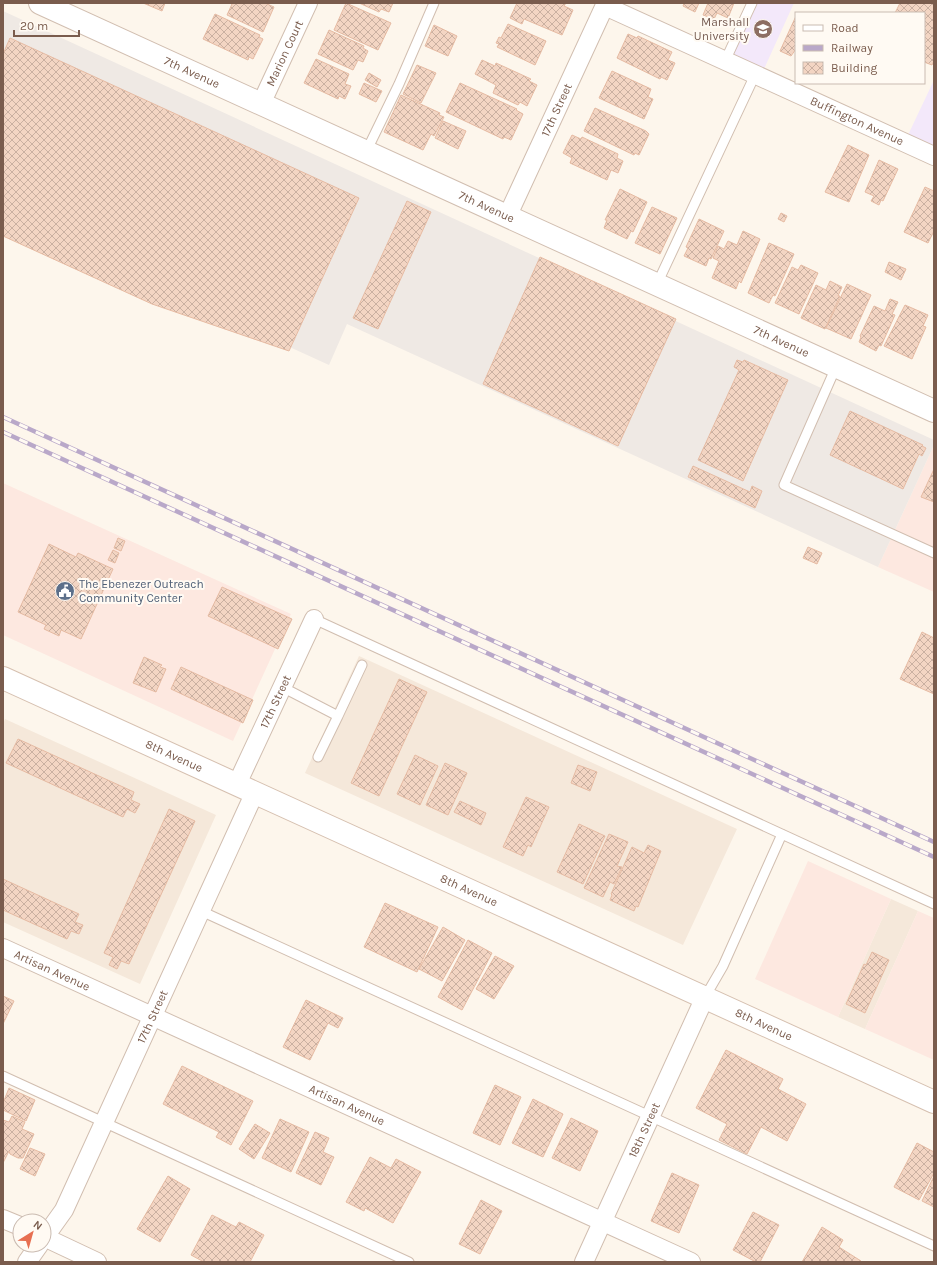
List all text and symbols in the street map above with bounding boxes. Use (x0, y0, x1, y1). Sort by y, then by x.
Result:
scale bar (14, 12, 79, 38)
legend (795, 12, 925, 84)
place label: Marshall University (694, 15, 749, 43)
street label: Marion Court (263, 17, 306, 89)
school or university icon: Marshall University (752, 18, 774, 40)
text: 20 m (20, 19, 48, 33)
text: Road (831, 21, 859, 35)
text: Railway (831, 41, 873, 55)
street label: 7th Avenue (162, 54, 222, 91)
text: Building (831, 61, 878, 75)
street label: 17th Street (538, 81, 575, 139)
street label: Buffington Avenue (808, 94, 906, 148)
street label: 7th Avenue (457, 188, 517, 226)
street label: 7th Avenue (751, 323, 812, 360)
place label: The Ebenezer Outreach Community Center (79, 577, 204, 605)
public building icon: The Ebenezer Outreach Community Center (54, 580, 76, 602)
street label: 17th Street (257, 672, 294, 730)
street label: 8th Avenue (143, 737, 205, 775)
street label: 8th Avenue (438, 871, 500, 909)
street label: Artisan Avenue (12, 947, 92, 994)
street label: 17th Street (134, 987, 171, 1046)
street label: 8th Avenue (733, 1005, 795, 1044)
street label: Artisan Avenue (307, 1082, 387, 1128)
street label: 18th Street (626, 1100, 663, 1160)
north arrow (12, 1213, 52, 1253)
text: N (31, 1218, 45, 1233)

